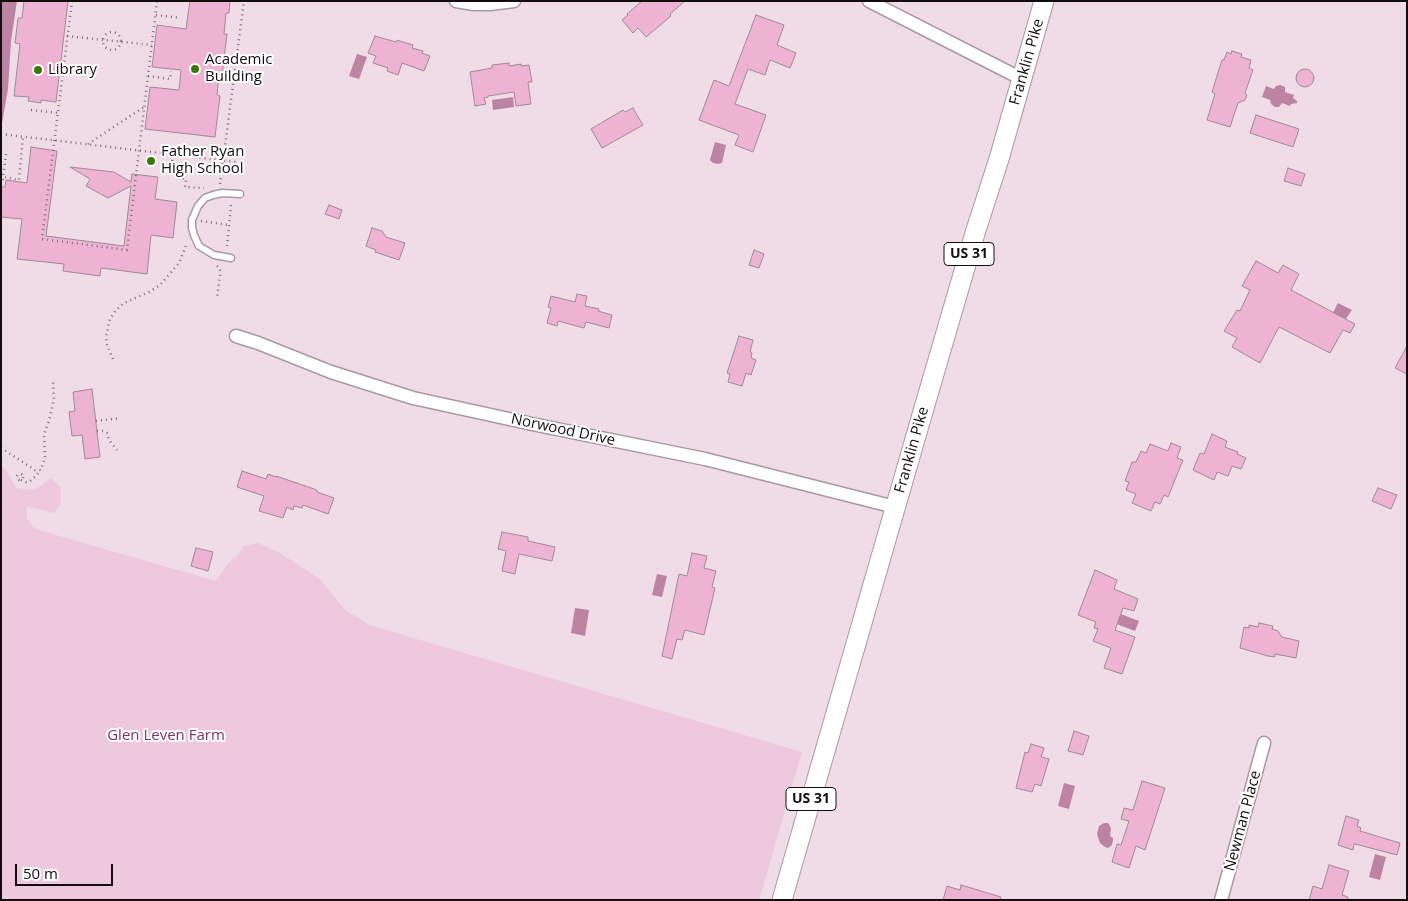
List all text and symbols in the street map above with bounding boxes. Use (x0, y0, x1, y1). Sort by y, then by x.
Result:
street label: Franklin Pike (1006, 17, 1048, 107)
place label: Academic Building (205, 51, 272, 86)
place label: Library (48, 61, 97, 79)
marker: Academic Building (189, 63, 201, 75)
marker: Library (32, 64, 44, 76)
place label: Father Ryan High School (161, 143, 244, 178)
marker: Father Ryan High School (145, 155, 157, 167)
road number: US 31 (944, 242, 994, 266)
street label: Franklin Pike (891, 405, 933, 495)
street label: Norwood Drive (509, 410, 617, 450)
park label: Glen Leven Farm (107, 727, 225, 745)
street label: Newman Place (1221, 769, 1265, 873)
road number: US 31 (786, 788, 836, 811)
scale bar (18, 854, 115, 886)
text: 50 m (23, 863, 58, 883)

